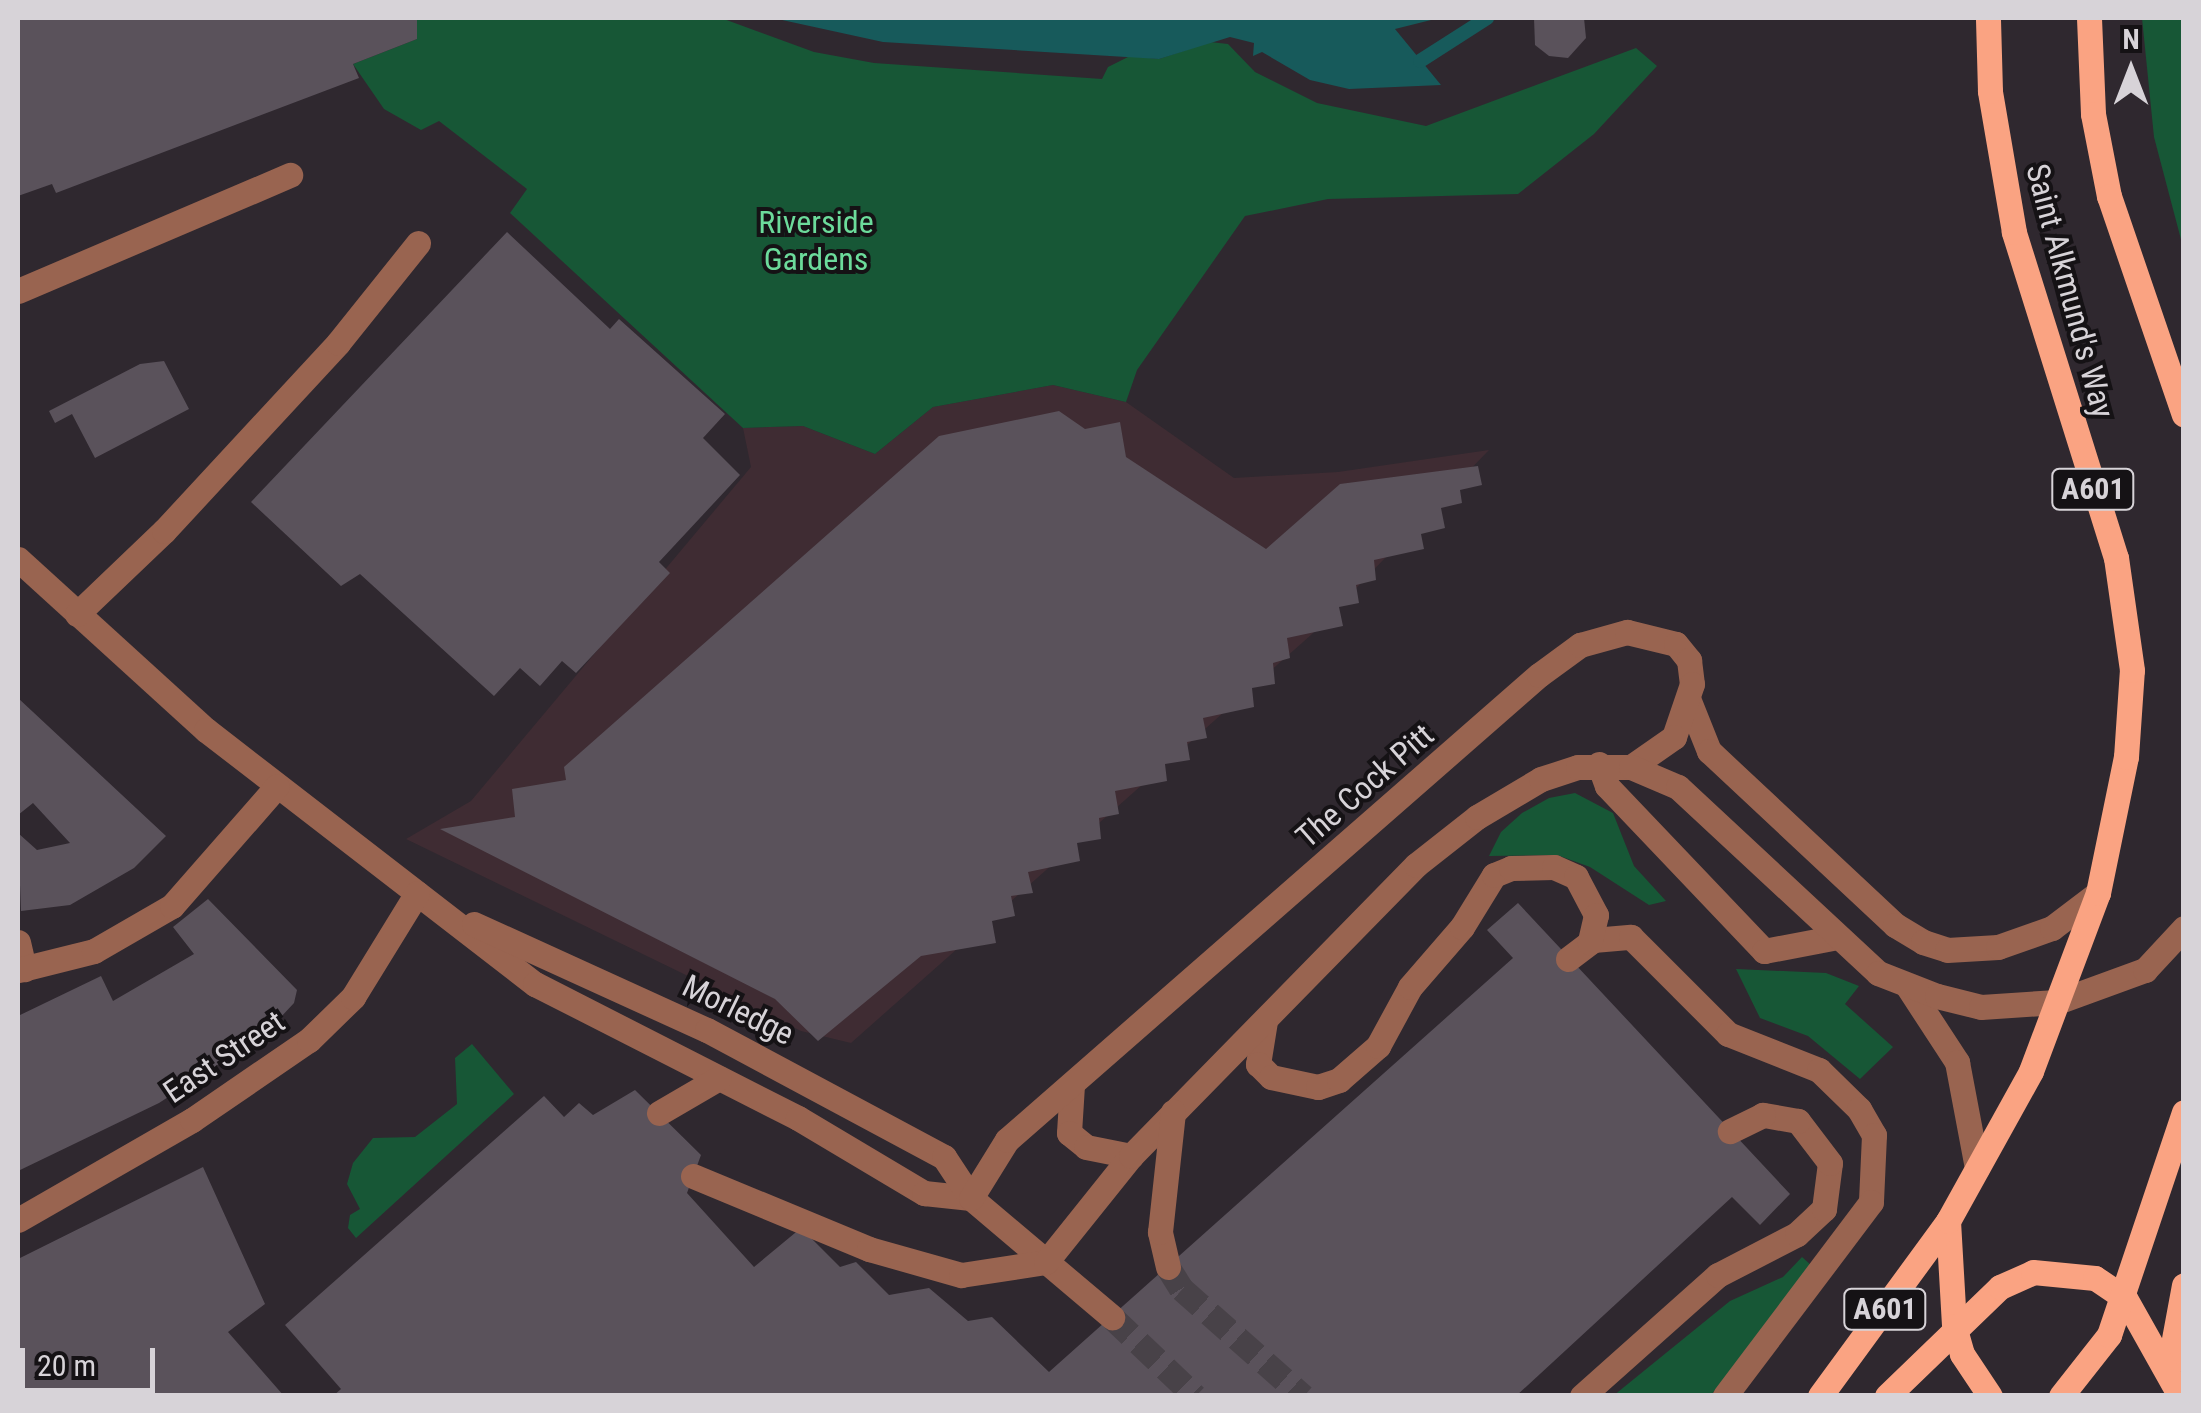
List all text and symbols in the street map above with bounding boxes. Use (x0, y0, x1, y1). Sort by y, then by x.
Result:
north arrow (2081, 20, 2181, 120)
text: N (2122, 23, 2140, 56)
street label: Saint Alkmund's Way (2018, 160, 2122, 422)
park label: Riverside Gardens (758, 204, 874, 279)
road number: A601 (2050, 464, 2136, 514)
street label: The Cock Pitt (1289, 716, 1441, 856)
street label: Morledge (676, 967, 800, 1053)
street label: East Street (156, 1003, 292, 1111)
road number: A601 (1842, 1284, 1928, 1334)
scale bar (25, 1328, 160, 1390)
text: 20 m (37, 1348, 96, 1383)

